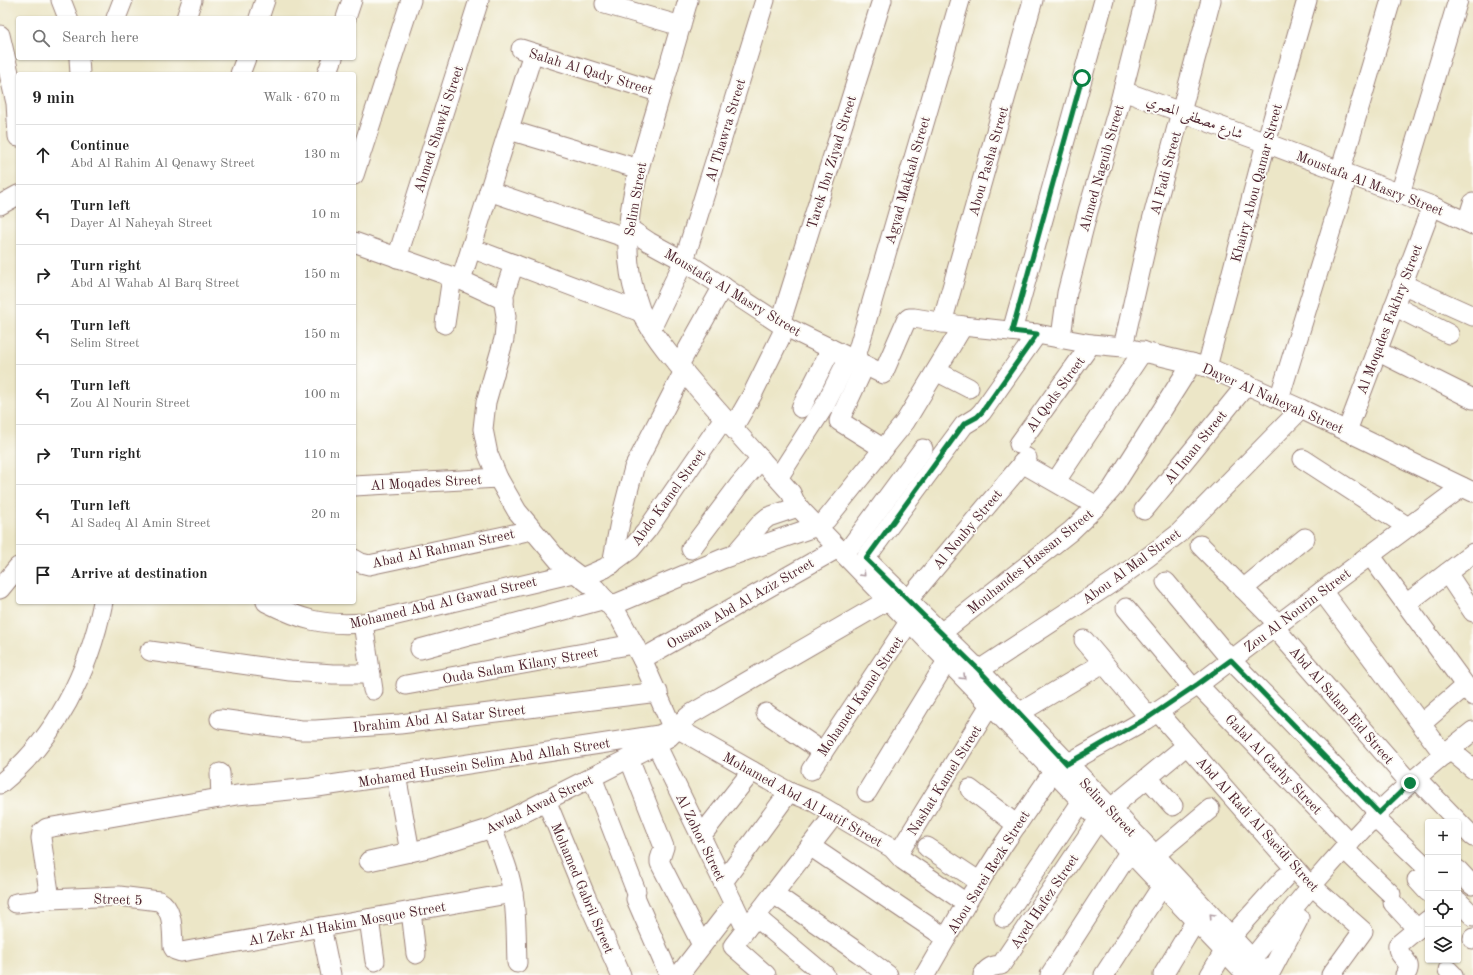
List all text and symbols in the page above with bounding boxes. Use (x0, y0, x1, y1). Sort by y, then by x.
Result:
search box (16, 16, 356, 60)
icon: search (30, 27, 52, 49)
text: Search here (62, 31, 139, 46)
street label: Salah Al Qady Street (527, 46, 654, 97)
street label: Ahmed Shawki Street (412, 64, 466, 195)
route start (1073, 69, 1091, 87)
street label: Al Thawra Street (704, 77, 748, 184)
text: 9 min (32, 90, 75, 107)
text: Walk · 670 m (263, 91, 340, 104)
street label: Tarek Ibn Ziyad Street (805, 94, 859, 231)
street label: شارع مصطفى المصري (1143, 94, 1245, 146)
street label: Khairy Abou Qamar Street (1229, 102, 1285, 264)
street label: Ahmed Naguib Street (1077, 103, 1127, 234)
street label: Abou Pasha Street (967, 105, 1011, 218)
street label: Agyad Makkah Street (883, 115, 933, 246)
street label: Al Fadi Street (1148, 130, 1184, 217)
text: Continue (70, 139, 129, 154)
icon: ahead (32, 144, 54, 166)
text: 130 m (303, 148, 340, 161)
street label: Moustafa Al Masry Street (1294, 149, 1445, 219)
text: Abd Al Rahim Al Qenawy Street (70, 157, 255, 170)
street label: Selim Street (623, 161, 649, 237)
text: Turn left (70, 199, 130, 214)
icon: left (32, 204, 54, 226)
text: 10 m (311, 208, 340, 221)
text: Dayer Al Naheyah Street (70, 217, 212, 230)
street label: Al Moqades Fakhry Street (1355, 242, 1425, 396)
street label: Moustafa Al Masry Street (662, 246, 803, 339)
text: Turn right (70, 259, 141, 274)
icon: right (32, 264, 54, 286)
text: 150 m (303, 268, 340, 281)
text: Abd Al Wahab Al Barq Street (70, 277, 240, 290)
text: Turn left (70, 319, 130, 334)
icon: left (32, 324, 54, 346)
text: 150 m (303, 328, 340, 341)
text: Selim Street (70, 337, 139, 350)
street label: Al Qods Street (1024, 354, 1088, 435)
street label: Dayer Al Naheyah Street (1200, 361, 1345, 436)
text: Turn left (70, 379, 130, 394)
icon: left (32, 384, 54, 406)
text: 100 m (303, 388, 340, 401)
text: Zou Al Nourin Street (70, 397, 190, 410)
street label: Al Iman Street (1162, 408, 1230, 487)
icon: right (32, 444, 54, 466)
text: Turn right (70, 447, 141, 462)
street label: Abdo Kamel Street (629, 447, 709, 549)
text: 110 m (303, 448, 340, 461)
street label: Al Moqades Street (370, 473, 482, 493)
street label: Al Nouby Street (931, 487, 1005, 572)
text: Turn left (70, 499, 130, 514)
icon: left (32, 504, 54, 526)
street label: Mouhandes Hassan Street (965, 507, 1096, 617)
text: 20 m (311, 508, 340, 521)
text: Al Sadeq Al Amin Street (70, 517, 210, 530)
street label: Abou Al Mal Street (1080, 526, 1184, 607)
street label: Abad Al Rahman Street (371, 527, 516, 571)
street label: Ousama Abd Al Aziz Street (664, 556, 817, 652)
icon: arrive (32, 564, 54, 586)
street label: Zou Al Nourin Street (1242, 566, 1353, 655)
text: Arrive at destination (70, 567, 208, 582)
one-way arrow (858, 569, 865, 577)
street label: Mohamed Abd Al Gawad Street (348, 575, 538, 631)
street label: Mohamed Kamel Street (815, 634, 906, 759)
street label: Abd Al Salam Eid Street (1287, 644, 1396, 767)
street label: Ouda Salam Kilany Street (441, 645, 599, 687)
one-way arrow (958, 672, 966, 680)
street label: Ibrahim Abd Al Satar Street (352, 703, 526, 735)
street label: Galal Al Garhy Street (1222, 712, 1324, 817)
street label: Nashat Kamel Street (905, 723, 984, 838)
street label: Mohamed Hussein Selim Abd Allah Street (357, 736, 611, 790)
street label: Mohamed Abd Al Latif Street (720, 750, 885, 850)
street label: Abd Al Radi Al Saeidi Street (1193, 755, 1321, 895)
street label: Awlad Awad Street (483, 773, 596, 837)
route end (1401, 774, 1419, 792)
street label: Selim Street (1076, 776, 1138, 840)
street label: Al Zohor Street (673, 791, 727, 884)
street label: Abou Sarei Rezk Street (945, 808, 1033, 937)
map controls (1425, 819, 1461, 963)
button: + (1425, 819, 1461, 855)
street label: Mohamed Gabril Street (548, 821, 616, 956)
street label: Ayed Hafez Street (1008, 852, 1082, 951)
button: − (1425, 855, 1461, 891)
button: locate (1425, 891, 1461, 927)
street label: Street 5 (93, 892, 143, 908)
street label: Al Zekr Al Hakim Mosque Street (247, 900, 447, 948)
one-way arrow (1209, 913, 1216, 921)
button: layers (1425, 927, 1461, 963)

